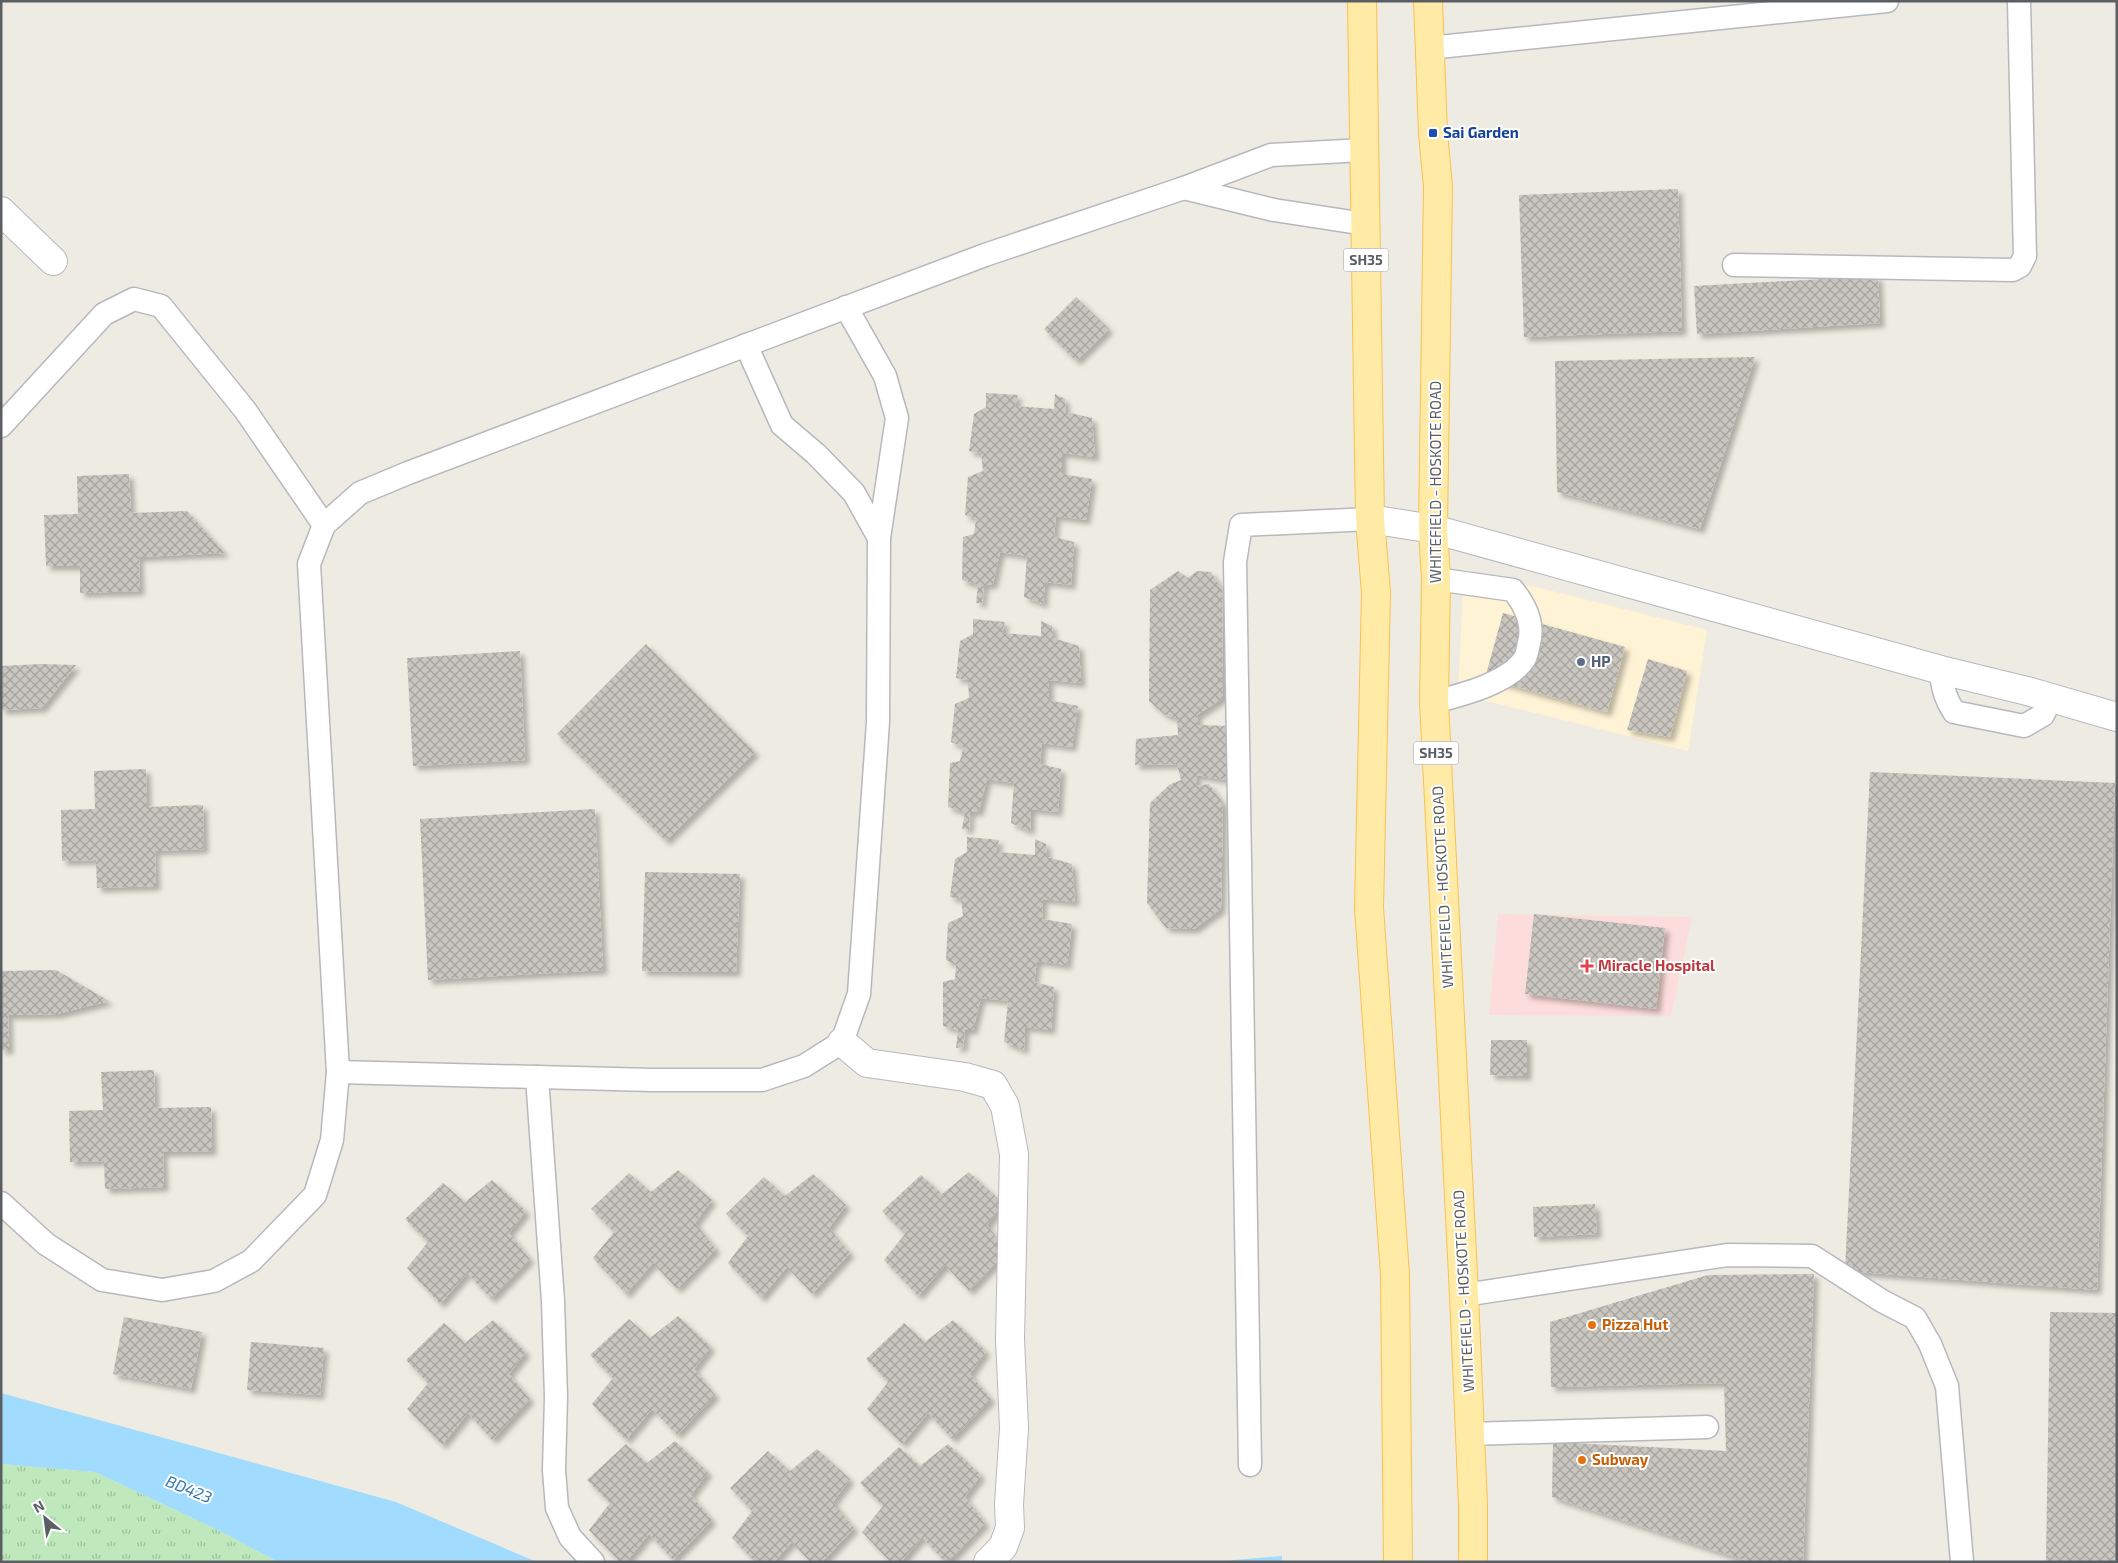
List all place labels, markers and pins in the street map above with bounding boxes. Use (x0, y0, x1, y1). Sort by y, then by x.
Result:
place label: Sai Garden (1443, 123, 1519, 141)
marker: Sai Garden (1427, 127, 1439, 139)
place label: HP (1591, 652, 1611, 670)
marker: HP (1575, 656, 1587, 668)
place label: Miracle Hospital (1598, 956, 1715, 974)
marker: Miracle Hospital (1580, 959, 1594, 973)
place label: Pizza Hut (1602, 1315, 1668, 1333)
marker: Pizza Hut (1586, 1319, 1598, 1331)
place label: Subway (1592, 1450, 1649, 1469)
marker: Subway (1576, 1454, 1588, 1466)

